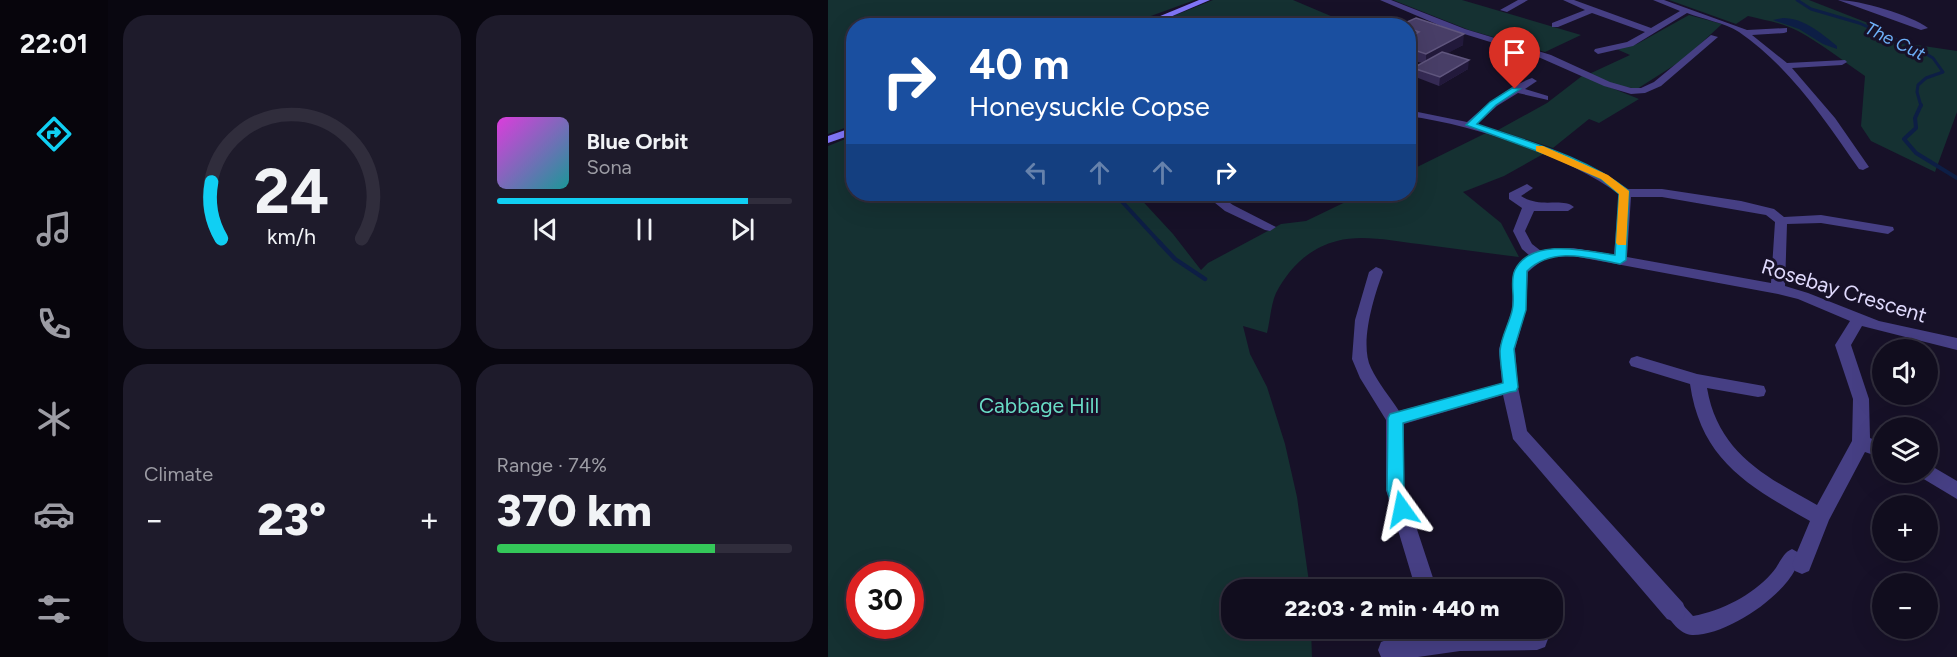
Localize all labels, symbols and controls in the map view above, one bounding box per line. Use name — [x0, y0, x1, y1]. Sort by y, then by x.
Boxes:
water label: The Cut — [1861, 17, 1929, 65]
text: 22:01 — [20, 27, 88, 60]
pin — [1489, 27, 1540, 89]
icon: arrive — [1498, 36, 1531, 69]
text: 40 m — [969, 39, 1069, 90]
icon: right — [870, 42, 948, 120]
text: Honeysuckle Copse — [969, 90, 1210, 123]
icon: directions — [33, 113, 75, 155]
text: Blue Orbit — [587, 128, 689, 155]
text: 24 — [254, 154, 330, 229]
text: Sona — [587, 155, 632, 179]
icon: left — [1020, 156, 1053, 189]
icon: ahead — [1083, 156, 1116, 189]
icon: ahead — [1146, 156, 1179, 189]
icon: right — [1209, 156, 1242, 189]
icon: music — [33, 208, 75, 250]
icon: previous — [529, 213, 562, 246]
icon: pause — [628, 213, 661, 246]
icon: next — [726, 213, 759, 246]
text: km/h — [267, 224, 316, 249]
street label: Rosebay Crescent — [1758, 253, 1930, 328]
icon: phone — [33, 303, 75, 345]
map controls — [1872, 339, 1938, 639]
button: sound — [1872, 339, 1938, 405]
park label: Cabbage Hill — [979, 393, 1099, 418]
icon: climate — [33, 398, 75, 440]
button: layers — [1872, 417, 1938, 483]
text: Range · 74% — [497, 453, 607, 477]
text: Climate — [144, 462, 213, 486]
position arrow — [1370, 477, 1434, 541]
text: 370 km — [497, 483, 652, 537]
text: 23° — [257, 492, 326, 546]
icon: car — [33, 493, 75, 535]
button: + — [1872, 495, 1938, 561]
text: − — [144, 500, 165, 539]
text: + — [419, 500, 439, 539]
speed limit sign: 30 — [846, 561, 924, 639]
button: − — [1872, 573, 1938, 639]
icon: filters — [33, 588, 75, 630]
text: 22:03 · 2 min · 440 m — [1285, 595, 1500, 622]

